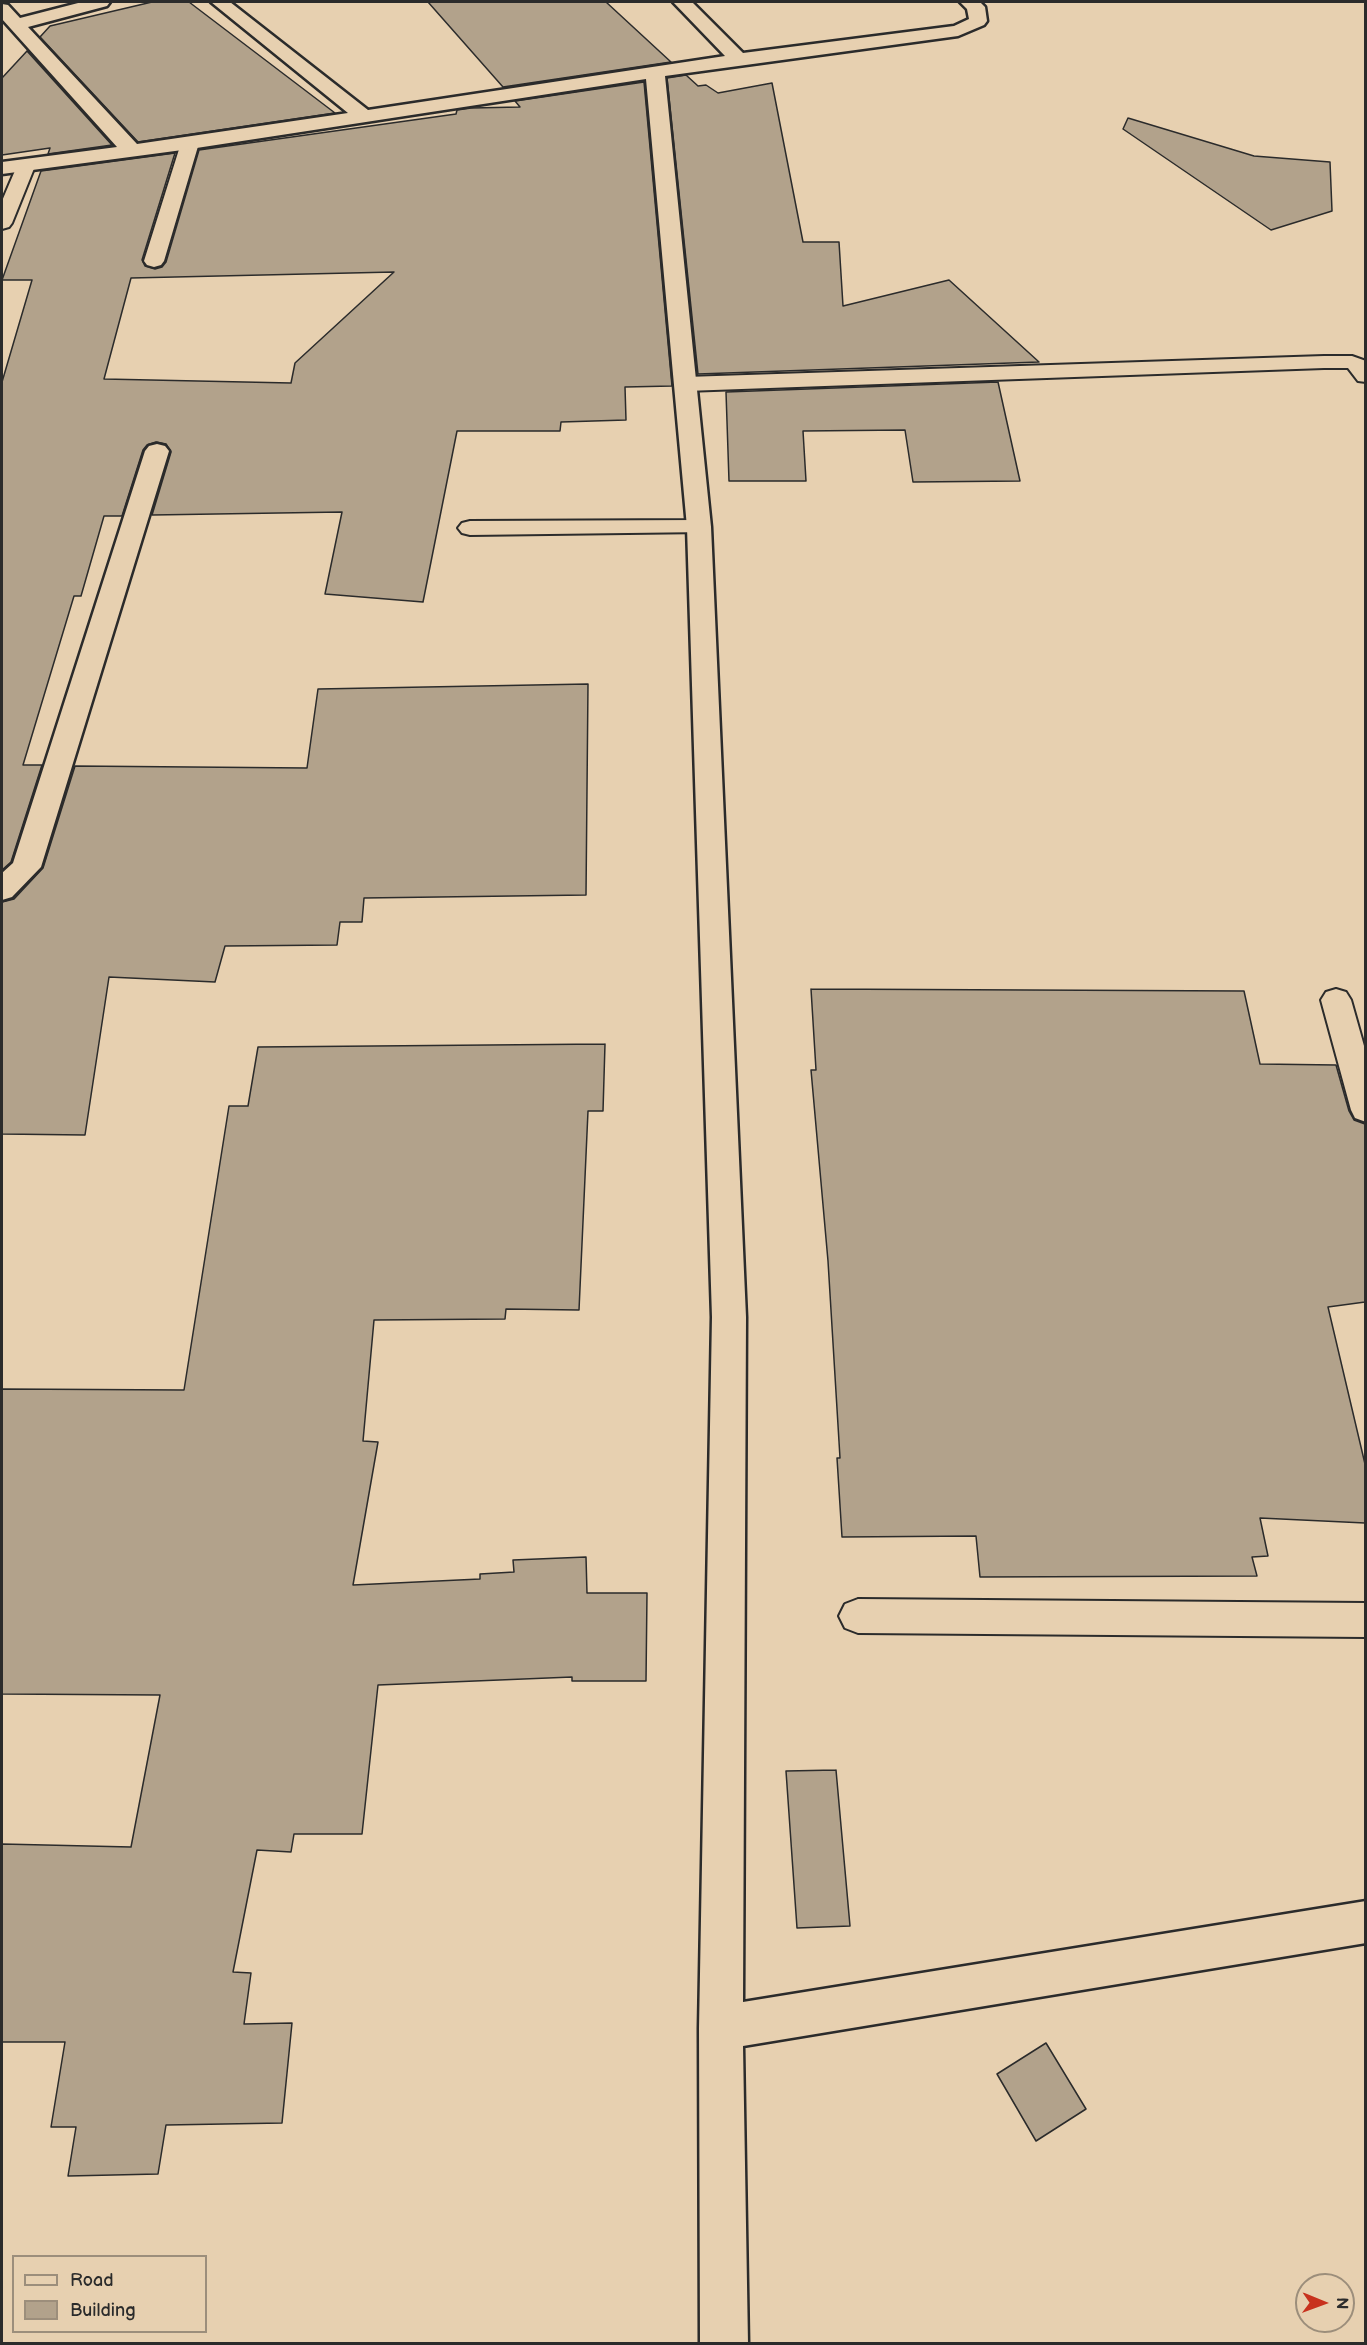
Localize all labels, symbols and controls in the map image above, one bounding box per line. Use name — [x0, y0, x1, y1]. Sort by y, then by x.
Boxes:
legend — [12, 2255, 207, 2333]
text: Road — [70, 2270, 114, 2291]
north arrow — [1295, 2273, 1355, 2333]
text: N — [1332, 2297, 1351, 2309]
text: Building — [70, 2300, 136, 2321]

